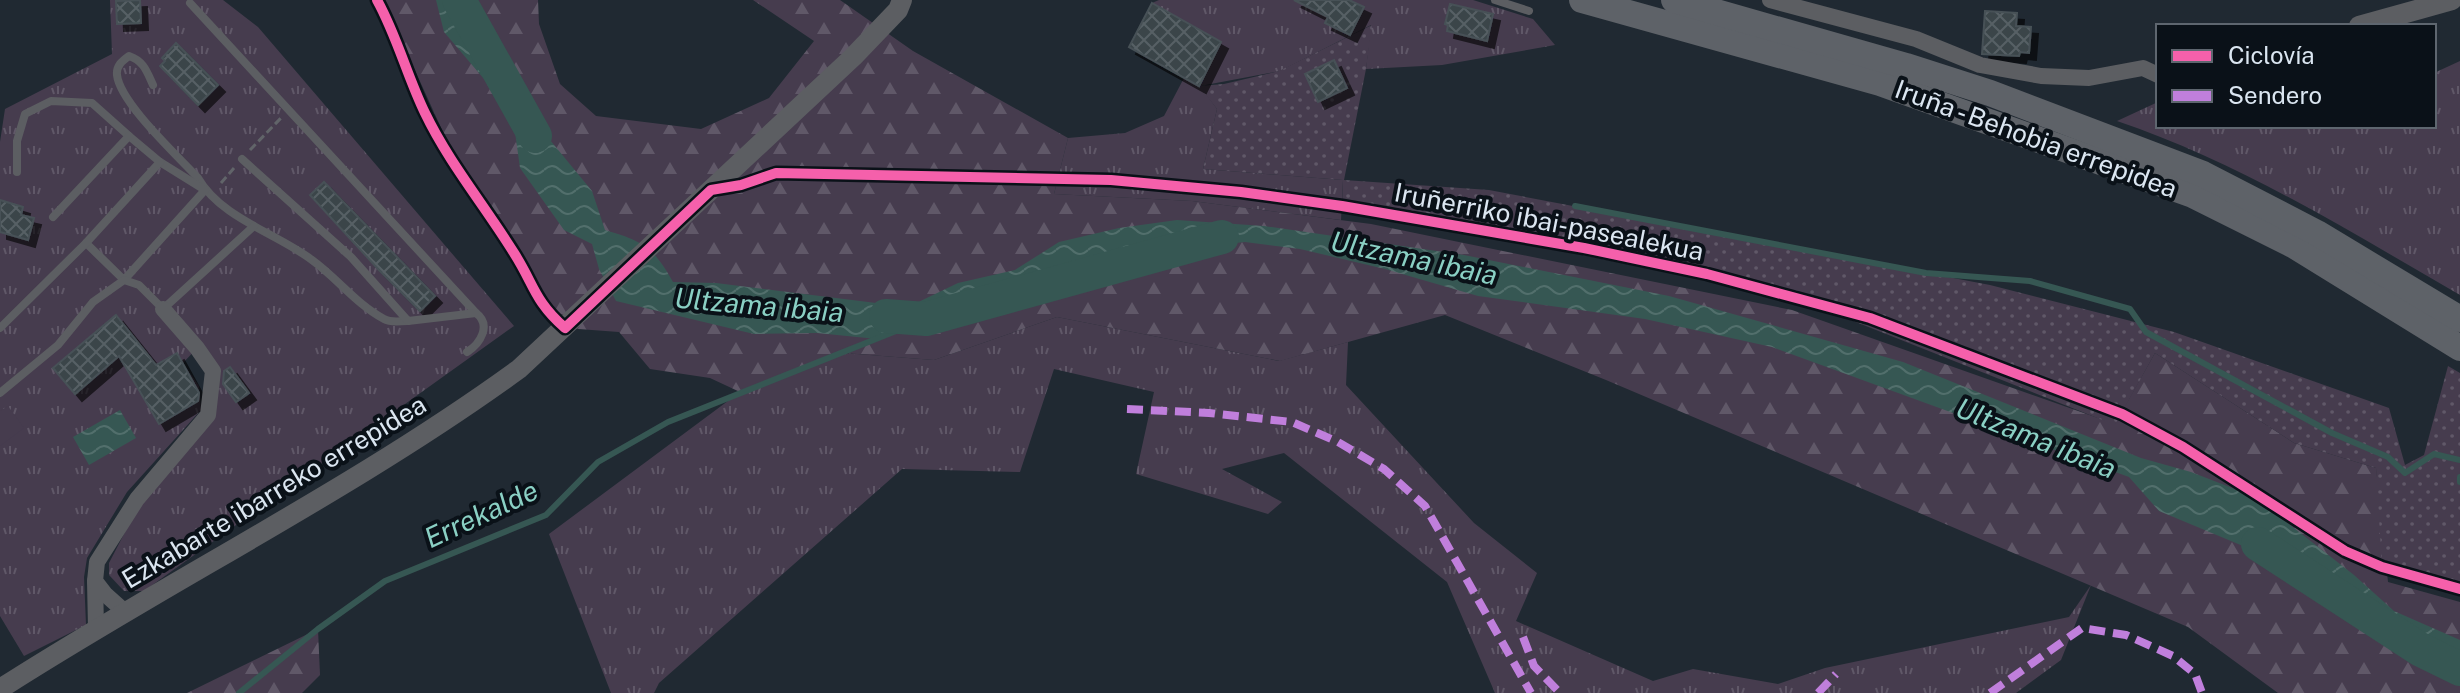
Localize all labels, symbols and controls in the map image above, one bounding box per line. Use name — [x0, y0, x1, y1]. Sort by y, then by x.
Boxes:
legend — [2156, 24, 2436, 128]
text: Ciclovía — [2228, 41, 2315, 69]
street label: Iruña - Behobia errepidea — [1891, 73, 2181, 204]
text: Sendero — [2228, 81, 2322, 109]
street label: Iruñerriko ibai-pasealekua — [1392, 176, 1706, 267]
water label: Ultzama ibaia — [1328, 224, 1500, 291]
water label: Ultzama ibaia — [673, 281, 845, 328]
street label: Ezkabarte ibarreko errepidea — [116, 388, 431, 595]
water label: Ultzama ibaia — [1951, 391, 2121, 485]
water label: Errekalde — [419, 473, 543, 554]

